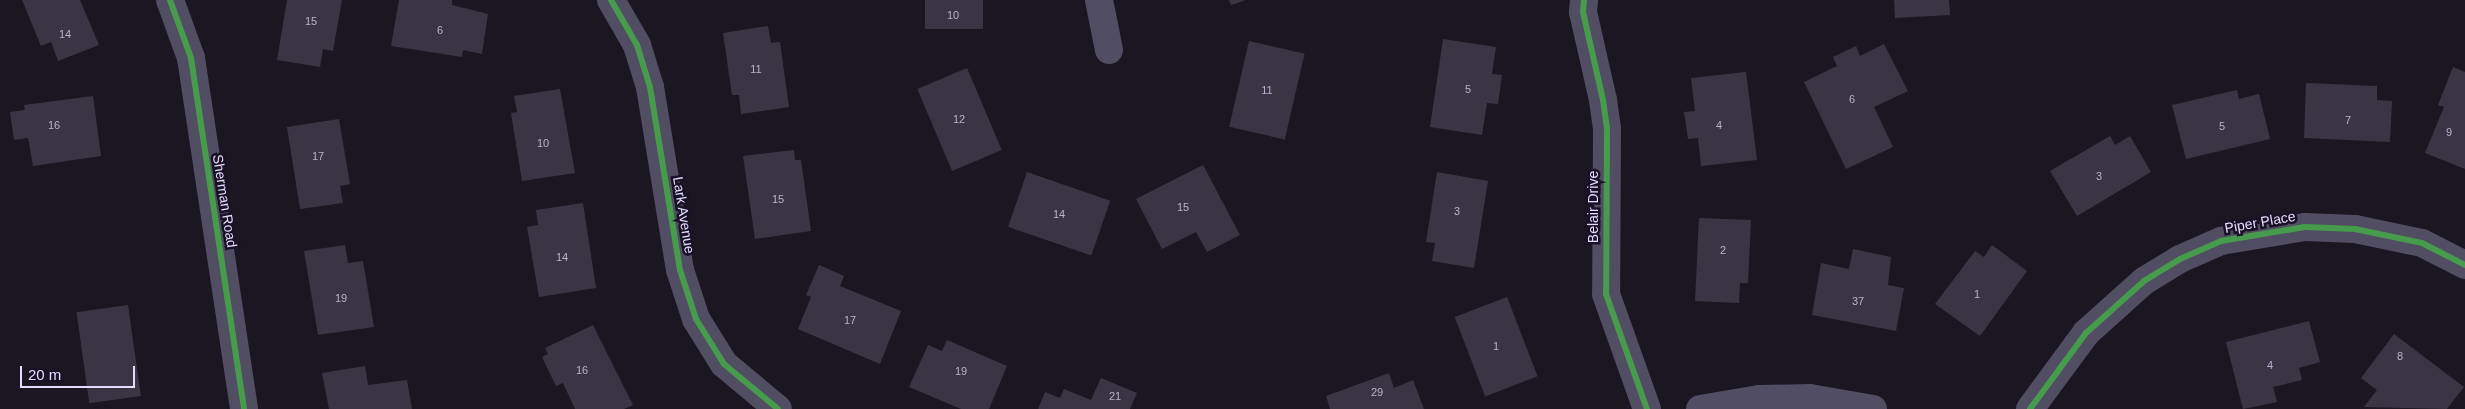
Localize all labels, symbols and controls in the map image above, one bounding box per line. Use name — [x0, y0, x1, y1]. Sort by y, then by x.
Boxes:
house number: 10 — [947, 8, 959, 22]
house number: 15 — [305, 14, 317, 28]
house number: 6 — [437, 23, 443, 37]
house number: 14 — [59, 27, 71, 41]
house number: 11 — [750, 62, 762, 76]
house number: 5 — [1465, 82, 1471, 96]
house number: 11 — [1261, 83, 1273, 97]
house number: 6 — [1849, 92, 1855, 106]
house number: 12 — [953, 112, 965, 126]
house number: 7 — [2345, 113, 2351, 127]
house number: 16 — [48, 118, 60, 132]
house number: 4 — [1716, 118, 1722, 132]
house number: 5 — [2219, 119, 2225, 133]
house number: 9 — [2446, 125, 2452, 139]
house number: 10 — [537, 136, 549, 150]
house number: 17 — [312, 149, 324, 163]
street label: Sherman Road — [209, 153, 241, 249]
house number: 3 — [2096, 169, 2102, 183]
street label: Belair Drive — [1585, 171, 1601, 243]
street label: Lark Avenue — [670, 175, 698, 255]
house number: 15 — [772, 192, 784, 206]
house number: 15 — [1177, 200, 1189, 214]
house number: 3 — [1454, 204, 1460, 218]
house number: 14 — [1053, 207, 1065, 221]
street label: Piper Place — [2223, 208, 2297, 236]
house number: 2 — [1720, 243, 1726, 257]
house number: 14 — [556, 250, 568, 264]
house number: 1 — [1974, 287, 1980, 301]
house number: 19 — [335, 291, 347, 305]
house number: 37 — [1852, 294, 1864, 308]
house number: 17 — [844, 313, 856, 327]
house number: 1 — [1493, 339, 1499, 353]
house number: 8 — [2397, 349, 2403, 363]
scale bar — [22, 356, 138, 388]
house number: 4 — [2267, 358, 2273, 372]
house number: 16 — [576, 363, 588, 377]
house number: 19 — [955, 364, 967, 378]
text: 20 m — [28, 366, 61, 383]
house number: 29 — [1371, 385, 1383, 399]
house number: 21 — [1109, 389, 1121, 403]

